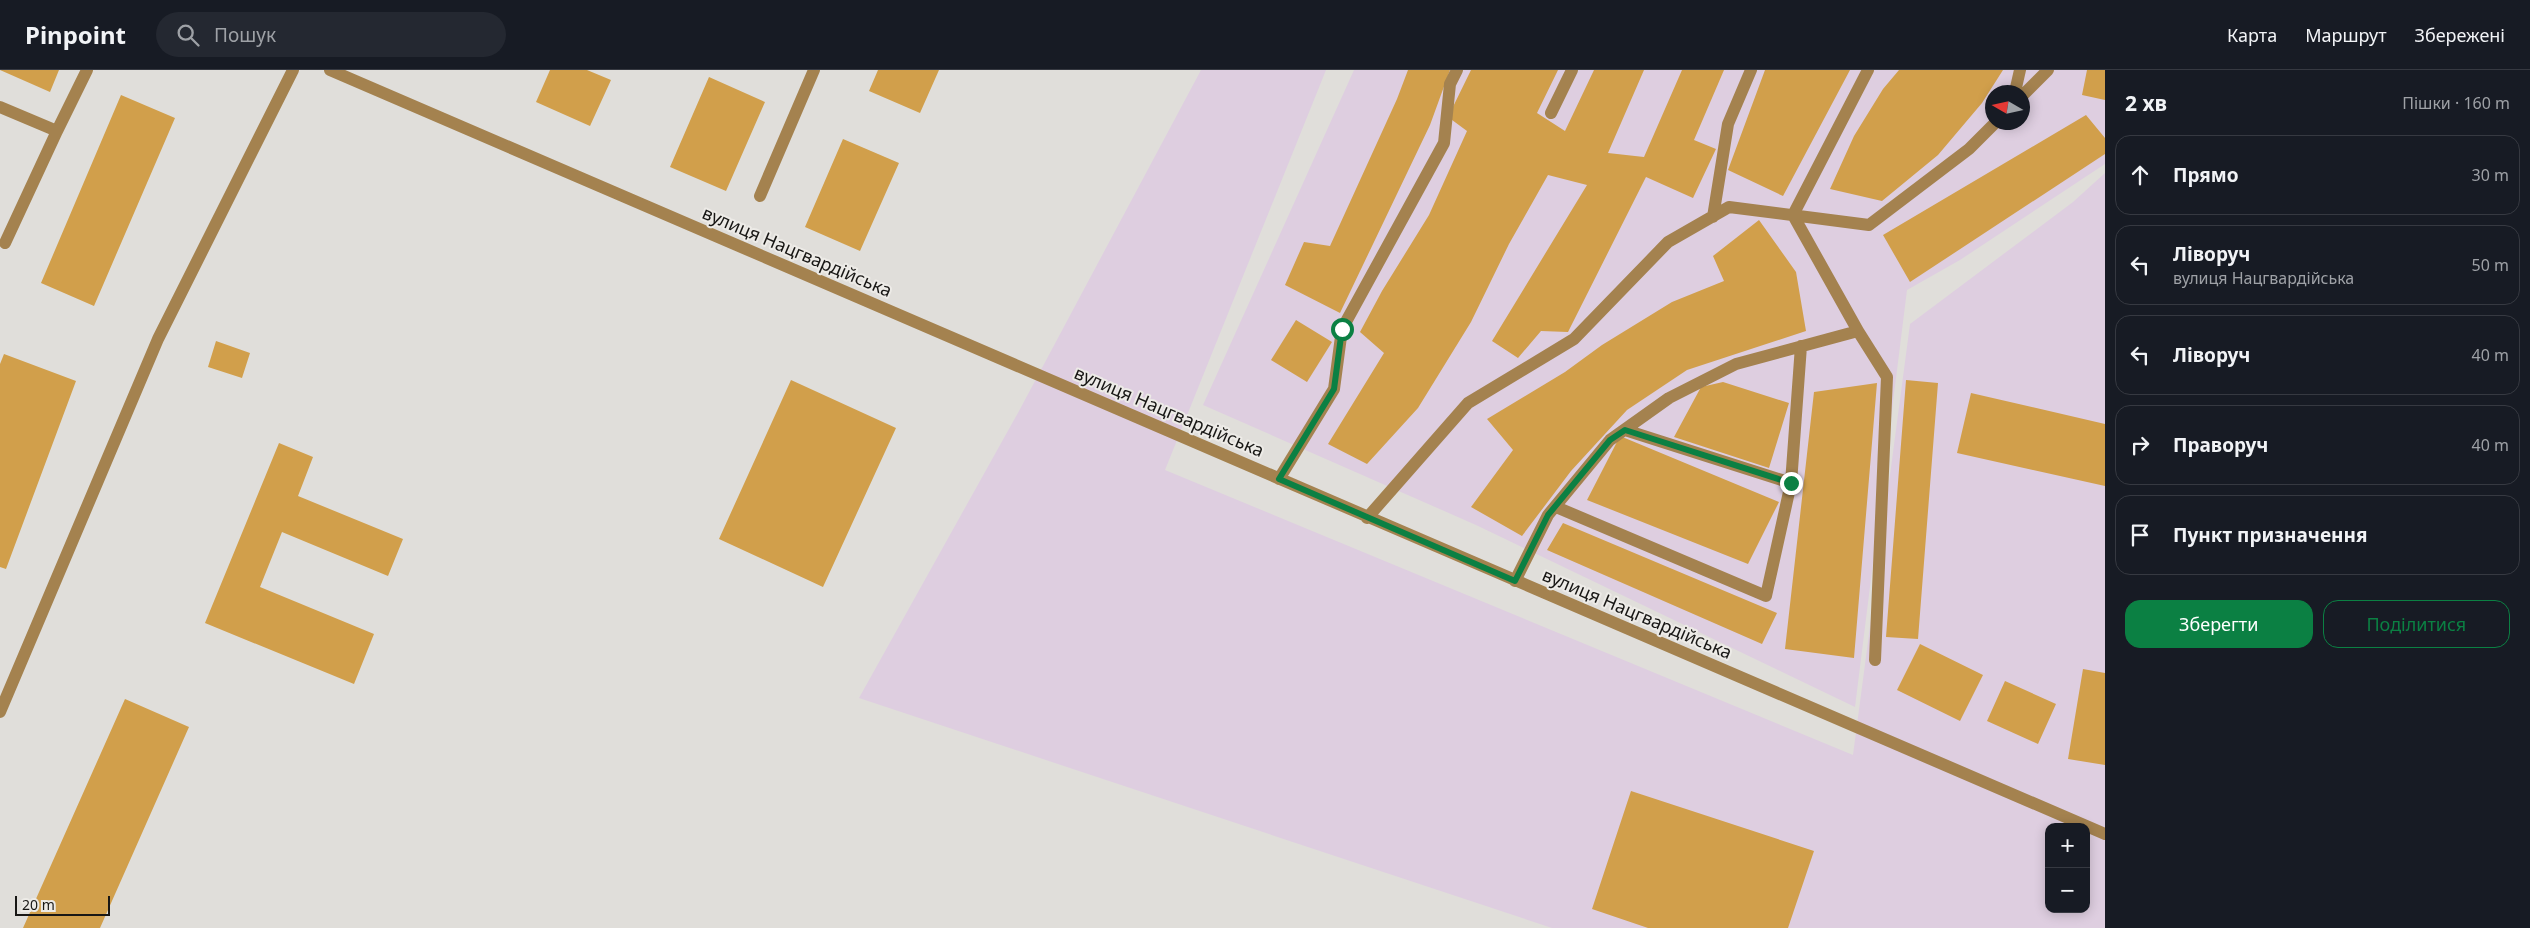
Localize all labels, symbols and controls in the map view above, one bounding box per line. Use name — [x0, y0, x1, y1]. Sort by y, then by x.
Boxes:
search box — [156, 12, 506, 57]
text: Pinpoint — [25, 18, 126, 51]
icon: search — [174, 21, 202, 49]
text: Пошук — [214, 22, 276, 48]
text: Карта — [2227, 23, 2277, 47]
text: Маршрут — [2305, 23, 2387, 47]
text: Збережені — [2415, 23, 2505, 47]
north arrow — [1985, 85, 2030, 130]
text: 2 хв — [2125, 89, 2167, 117]
text: Пішки · 160 m — [2402, 92, 2510, 114]
icon: ahead — [2126, 161, 2154, 189]
text: Прямо — [2173, 162, 2239, 188]
text: 30 m — [2472, 164, 2509, 186]
street label: вулиця Нацгвардійська — [699, 200, 896, 302]
text: Ліворуч — [2173, 241, 2250, 267]
icon: left — [2126, 251, 2154, 279]
text: 50 m — [2472, 254, 2509, 276]
text: вулиця Нацгвардійська — [2173, 267, 2354, 289]
route start — [1331, 318, 1354, 341]
icon: left — [2126, 341, 2154, 369]
text: Ліворуч — [2173, 342, 2250, 368]
text: 40 m — [2472, 344, 2509, 366]
street label: вулиця Нацгвардійська — [1071, 360, 1268, 462]
icon: right — [2126, 431, 2154, 459]
text: Праворуч — [2173, 432, 2268, 458]
text: 40 m — [2472, 434, 2509, 456]
route end — [1780, 472, 1803, 495]
icon: arrive — [2126, 521, 2154, 549]
text: Пункт призначення — [2173, 522, 2367, 548]
street label: вулиця Нацгвардійська — [1539, 562, 1736, 664]
button: Зберегти — [2125, 600, 2313, 648]
button: Поділитися — [2323, 600, 2510, 648]
map controls — [2045, 823, 2090, 913]
button: + — [2045, 823, 2090, 868]
button: − — [2045, 868, 2090, 913]
scale bar — [15, 893, 110, 916]
text: 20 m — [22, 895, 55, 914]

